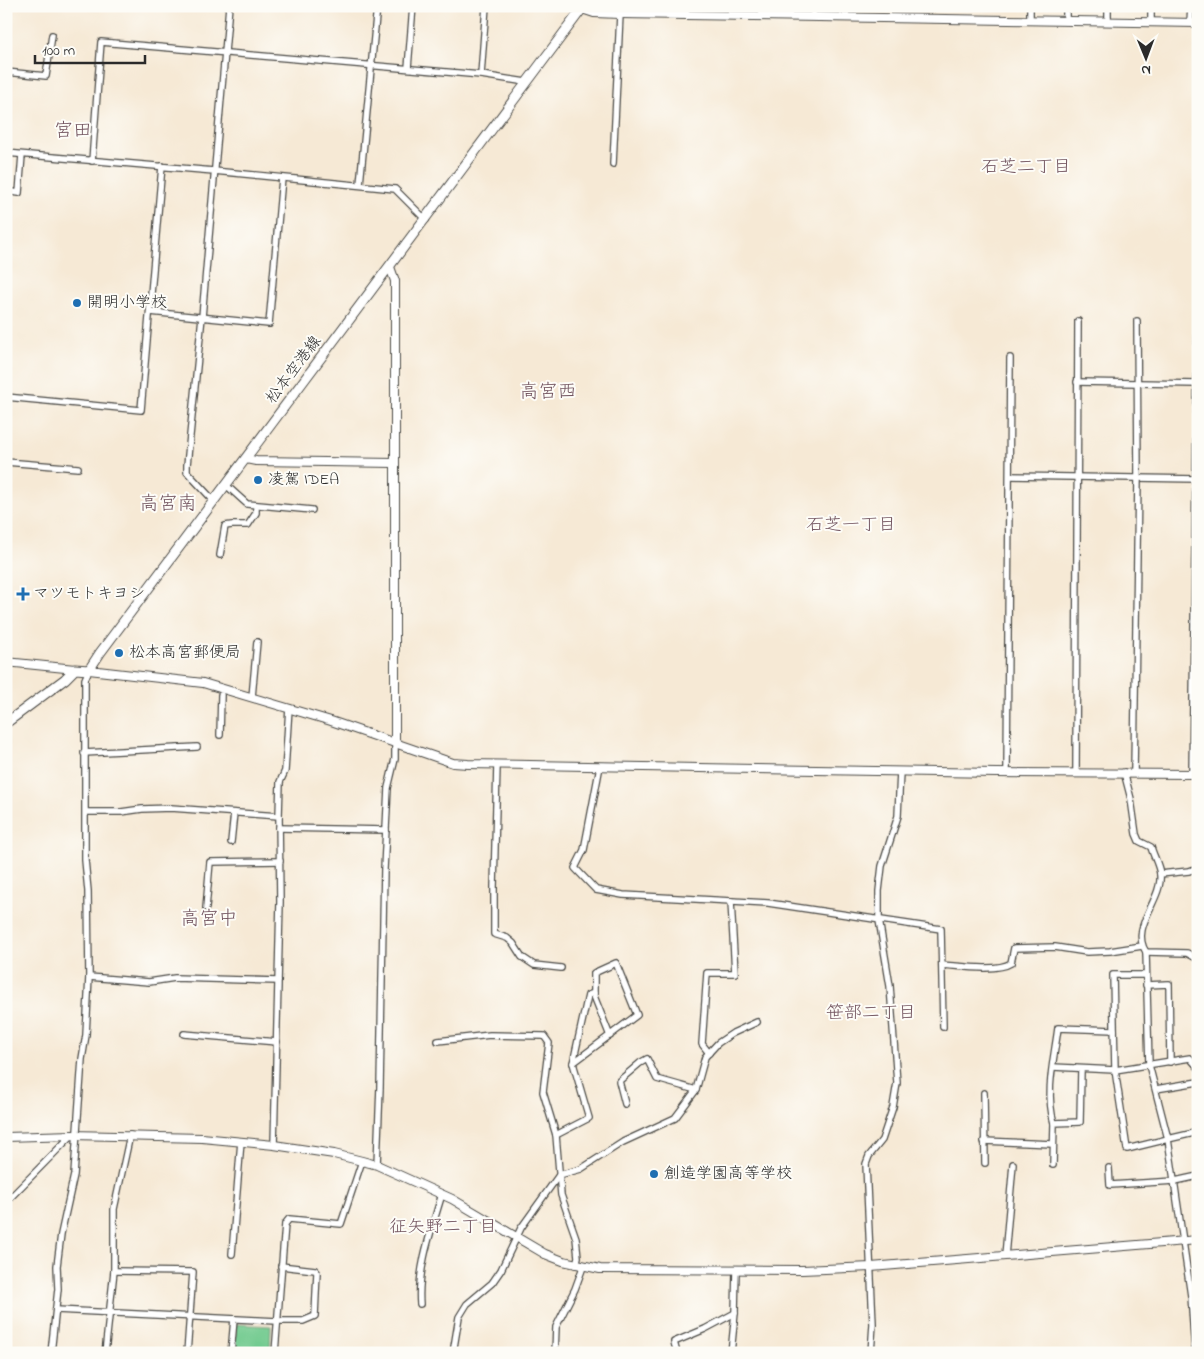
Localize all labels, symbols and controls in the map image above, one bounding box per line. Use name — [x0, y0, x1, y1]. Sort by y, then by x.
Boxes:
scale bar — [35, 32, 145, 64]
north arrow — [1122, 32, 1172, 82]
text: 100 m — [42, 40, 75, 62]
text: N — [1141, 59, 1151, 80]
district label: 宮田 — [54, 118, 92, 145]
district label: 石芝二丁目 — [981, 155, 1071, 181]
place label: 開明小学校 — [87, 291, 167, 315]
marker: 開明小学校 — [71, 297, 83, 309]
street label: 松本空港線 — [260, 331, 328, 409]
district label: 高宮西 — [519, 379, 577, 406]
place label: 凌駕 IDEA — [268, 468, 339, 492]
marker: 凌駕 IDEA — [252, 474, 264, 486]
district label: 高宮南 — [139, 491, 197, 518]
district label: 石芝一丁目 — [806, 513, 896, 539]
place label: マツモトキヨシ — [33, 582, 145, 606]
marker: マツモトキヨシ — [17, 588, 29, 600]
place label: 松本高宮郵便局 — [129, 641, 241, 665]
marker: 松本高宮郵便局 — [113, 647, 125, 659]
district label: 高宮中 — [180, 906, 238, 933]
district label: 笹部二丁目 — [826, 1001, 916, 1027]
place label: 創造学園高等学校 — [664, 1162, 792, 1186]
marker: 創造学園高等学校 — [648, 1168, 660, 1180]
district label: 征矢野二丁目 — [389, 1215, 497, 1241]

